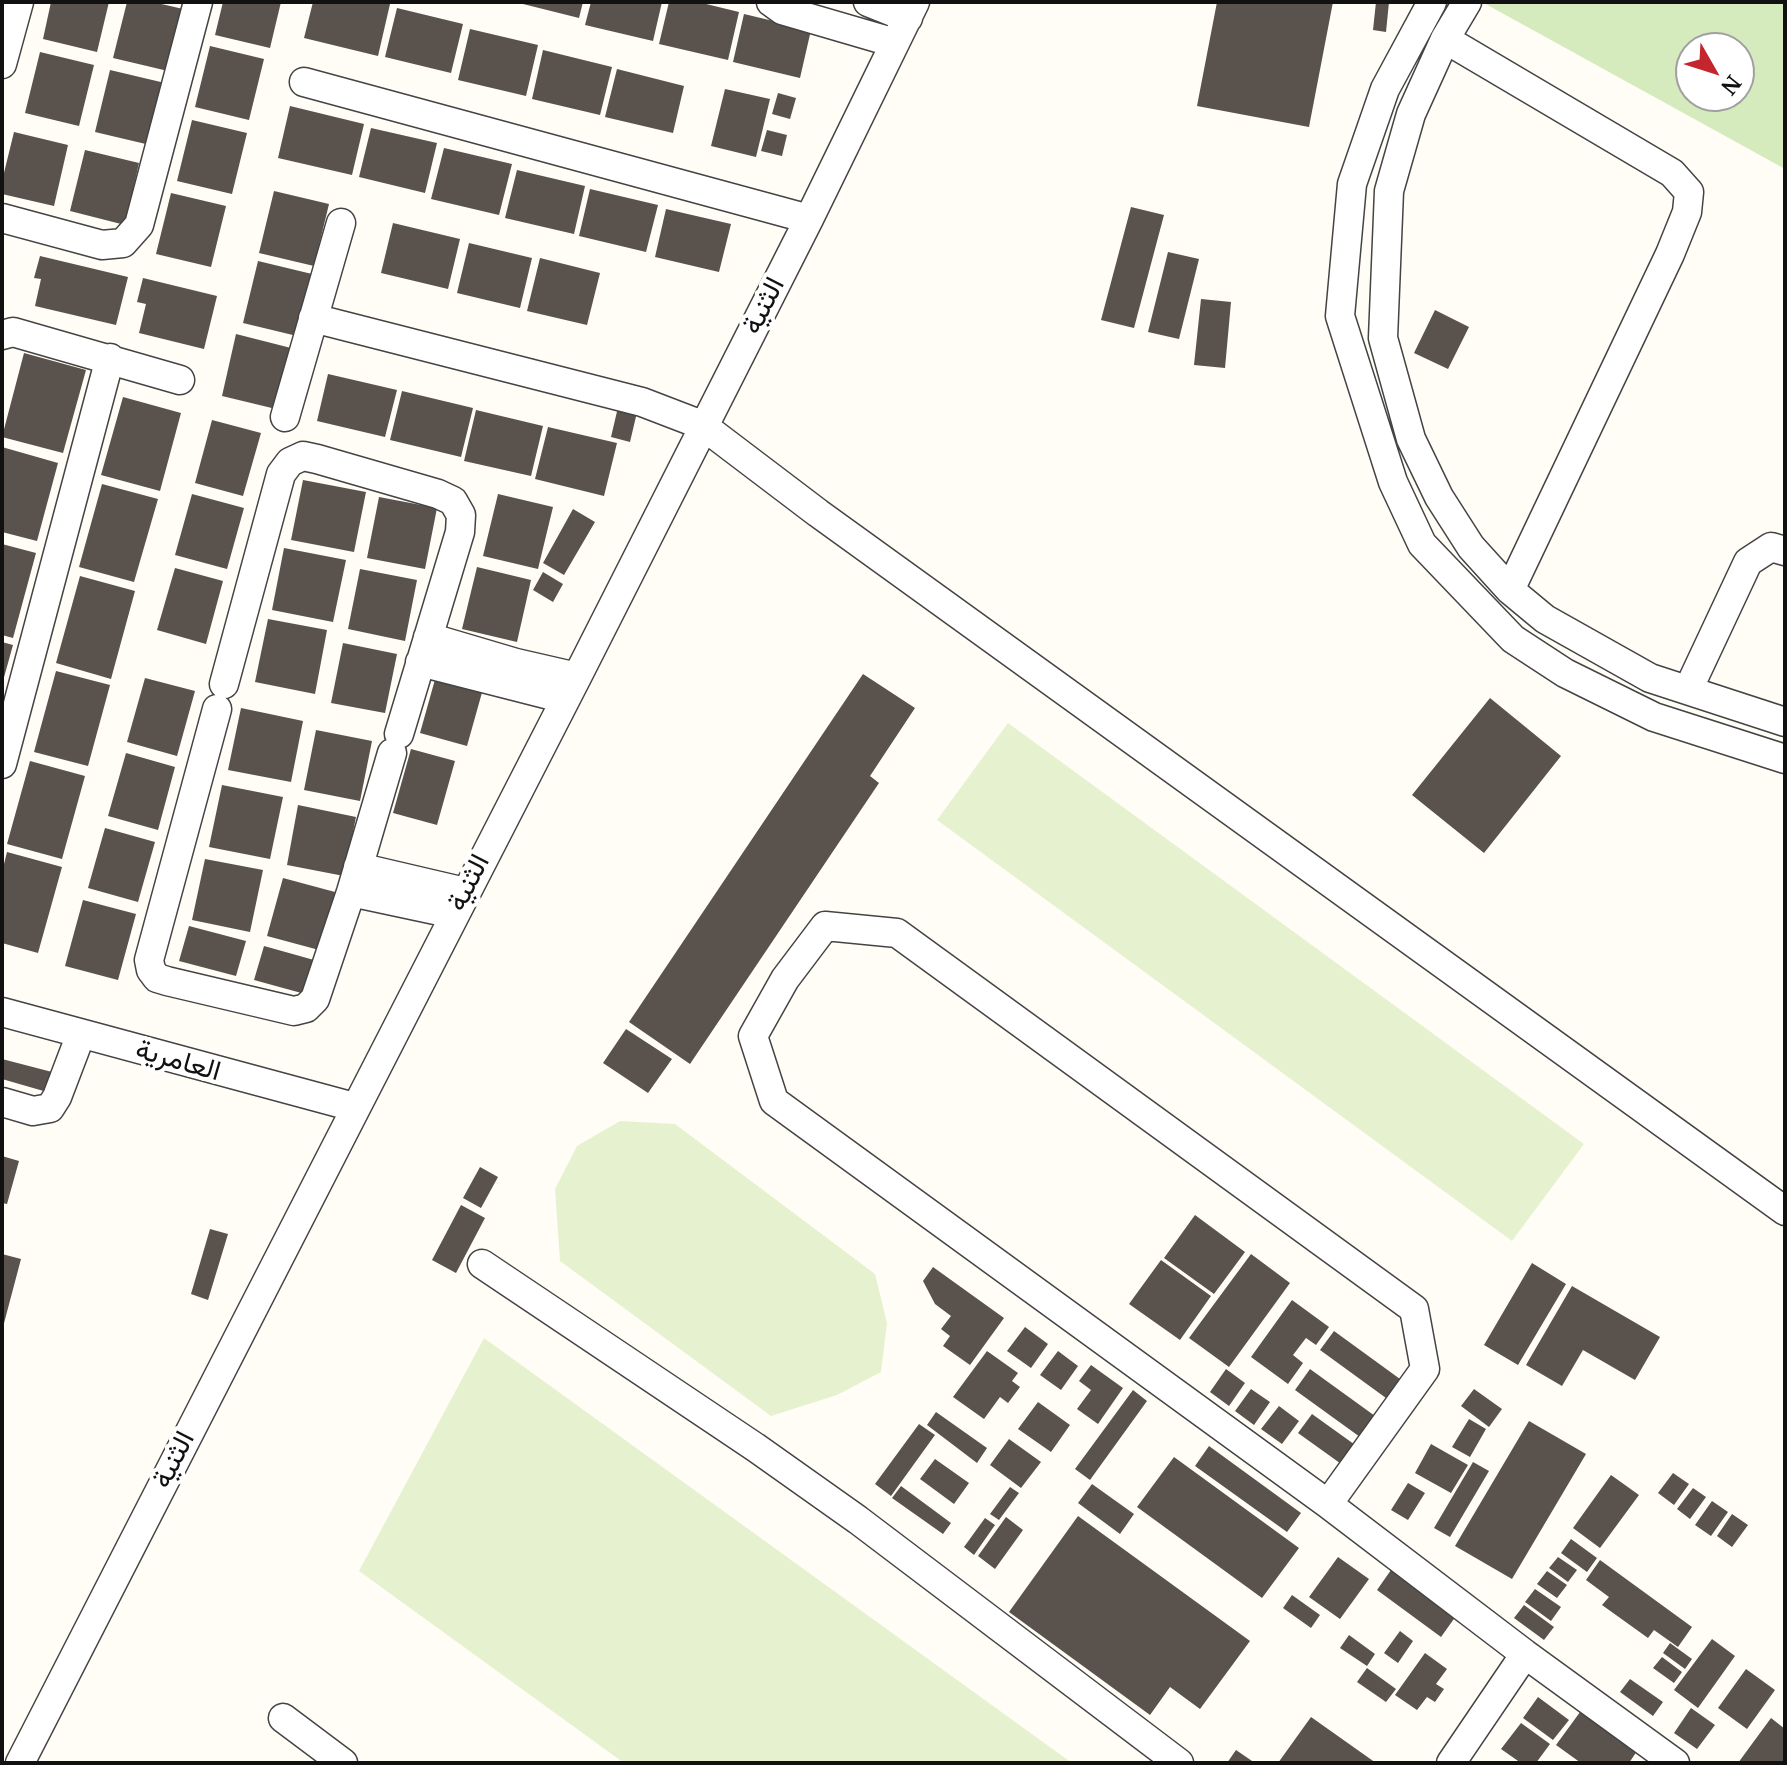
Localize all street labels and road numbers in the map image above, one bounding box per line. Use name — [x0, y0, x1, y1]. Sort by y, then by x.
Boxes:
street label: الثنية — [736, 272, 792, 340]
street label: الثنية — [441, 849, 497, 917]
street label: العامرية — [132, 1033, 224, 1089]
street label: الثنية — [146, 1426, 202, 1494]

